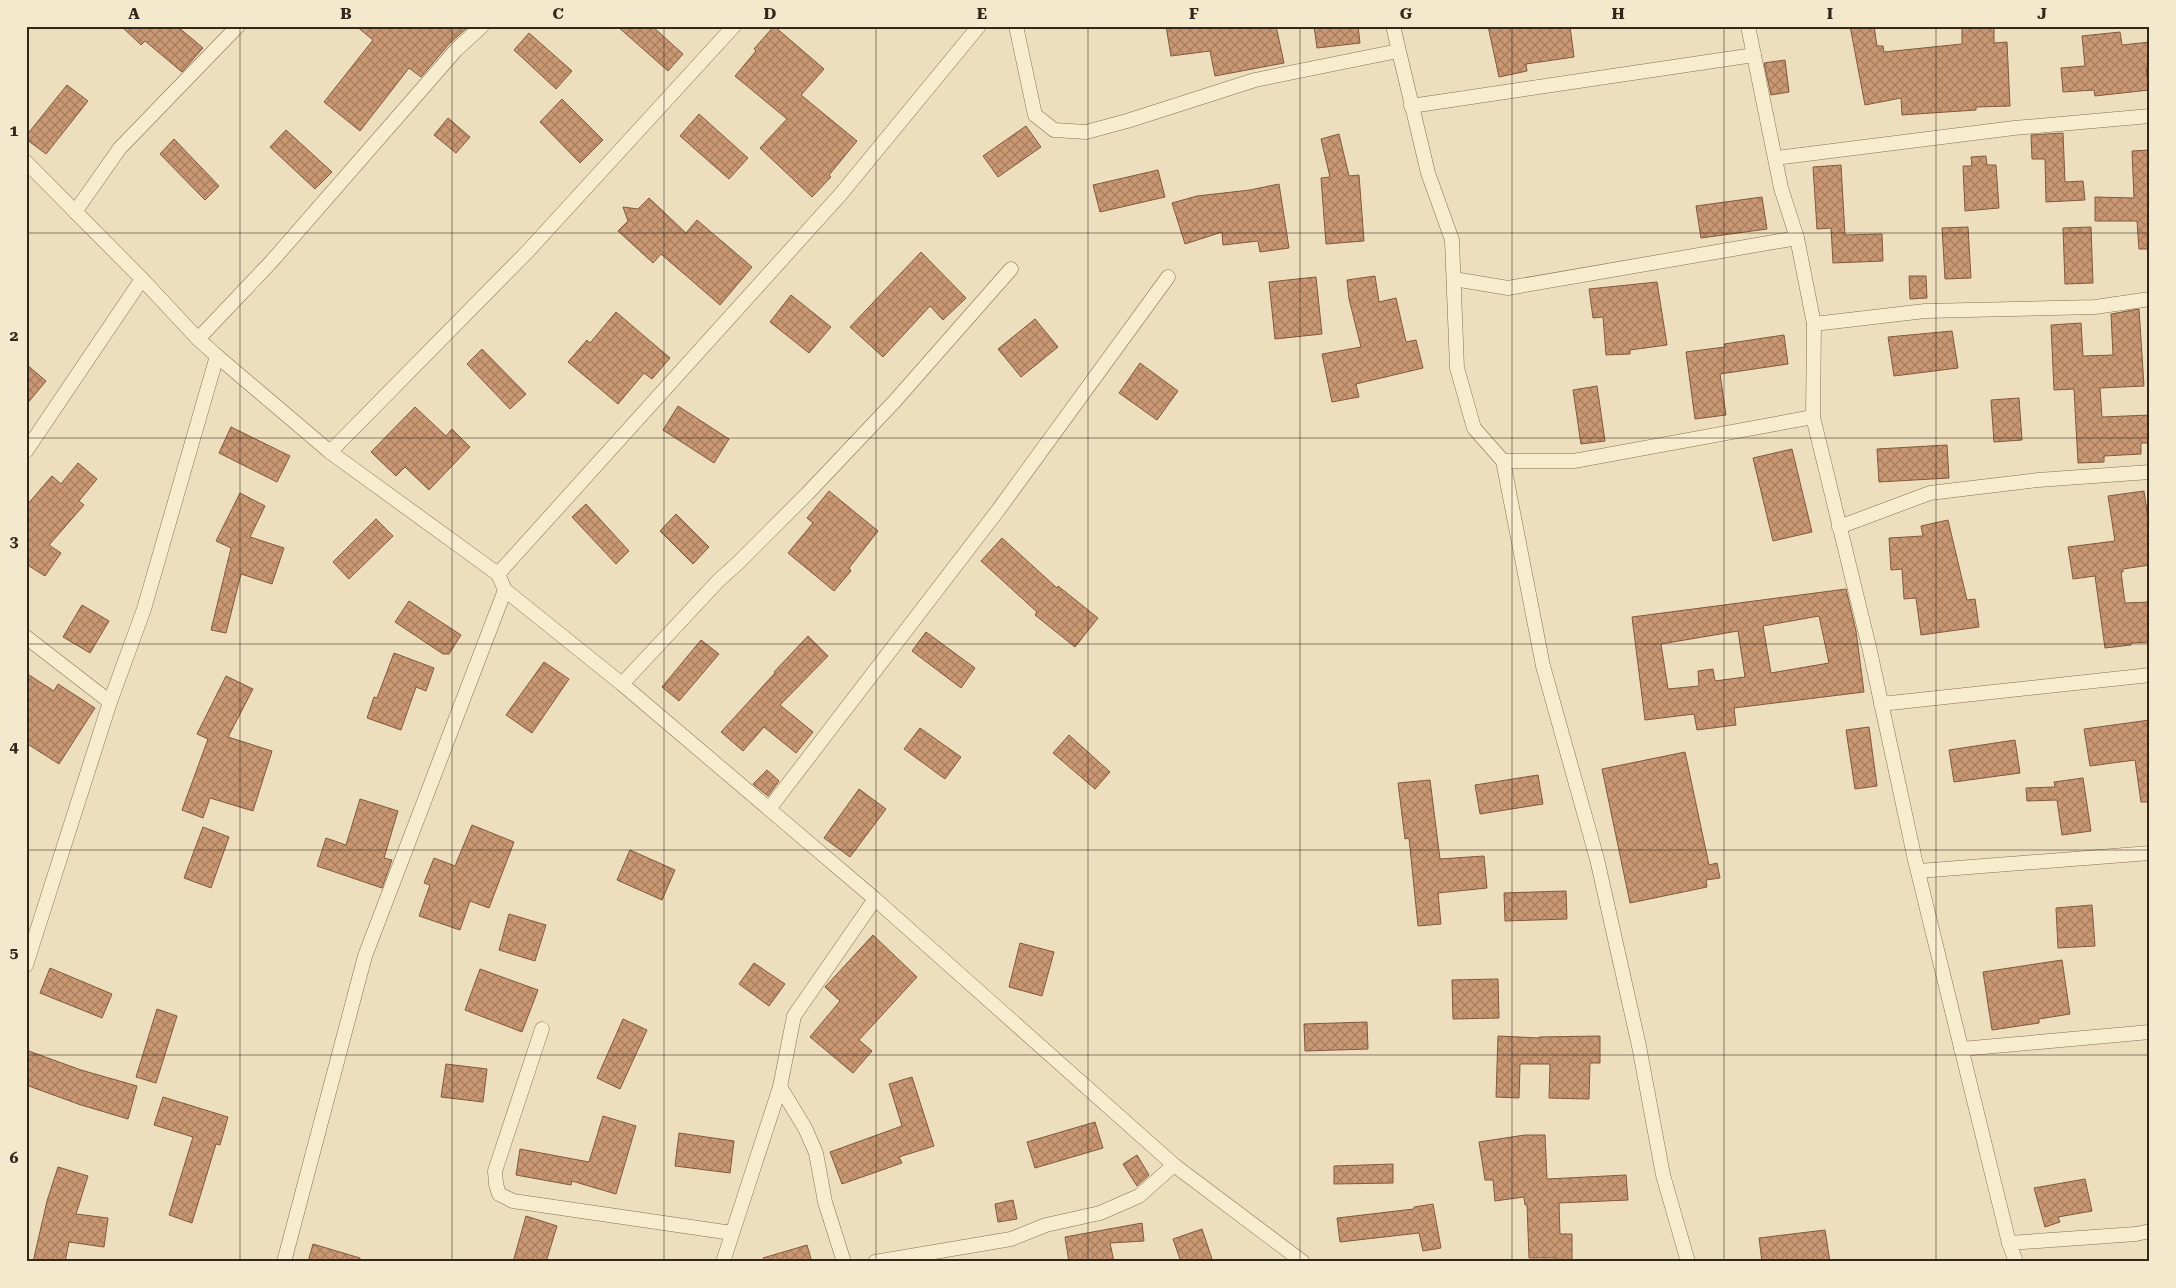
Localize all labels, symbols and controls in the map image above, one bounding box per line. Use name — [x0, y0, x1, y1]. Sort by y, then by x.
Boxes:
text: A — [128, 4, 140, 23]
text: B — [340, 4, 352, 23]
text: C — [552, 4, 564, 23]
text: D — [764, 4, 777, 23]
text: E — [977, 4, 987, 23]
text: F — [1189, 4, 1199, 23]
text: G — [1400, 4, 1413, 23]
text: H — [1611, 4, 1625, 23]
text: I — [1827, 4, 1833, 23]
text: J — [2037, 4, 2047, 23]
text: 1 — [10, 121, 19, 140]
text: 2 — [10, 326, 19, 345]
text: 3 — [10, 532, 19, 551]
text: 4 — [10, 737, 19, 756]
text: 5 — [10, 943, 19, 962]
text: 6 — [10, 1148, 19, 1167]

